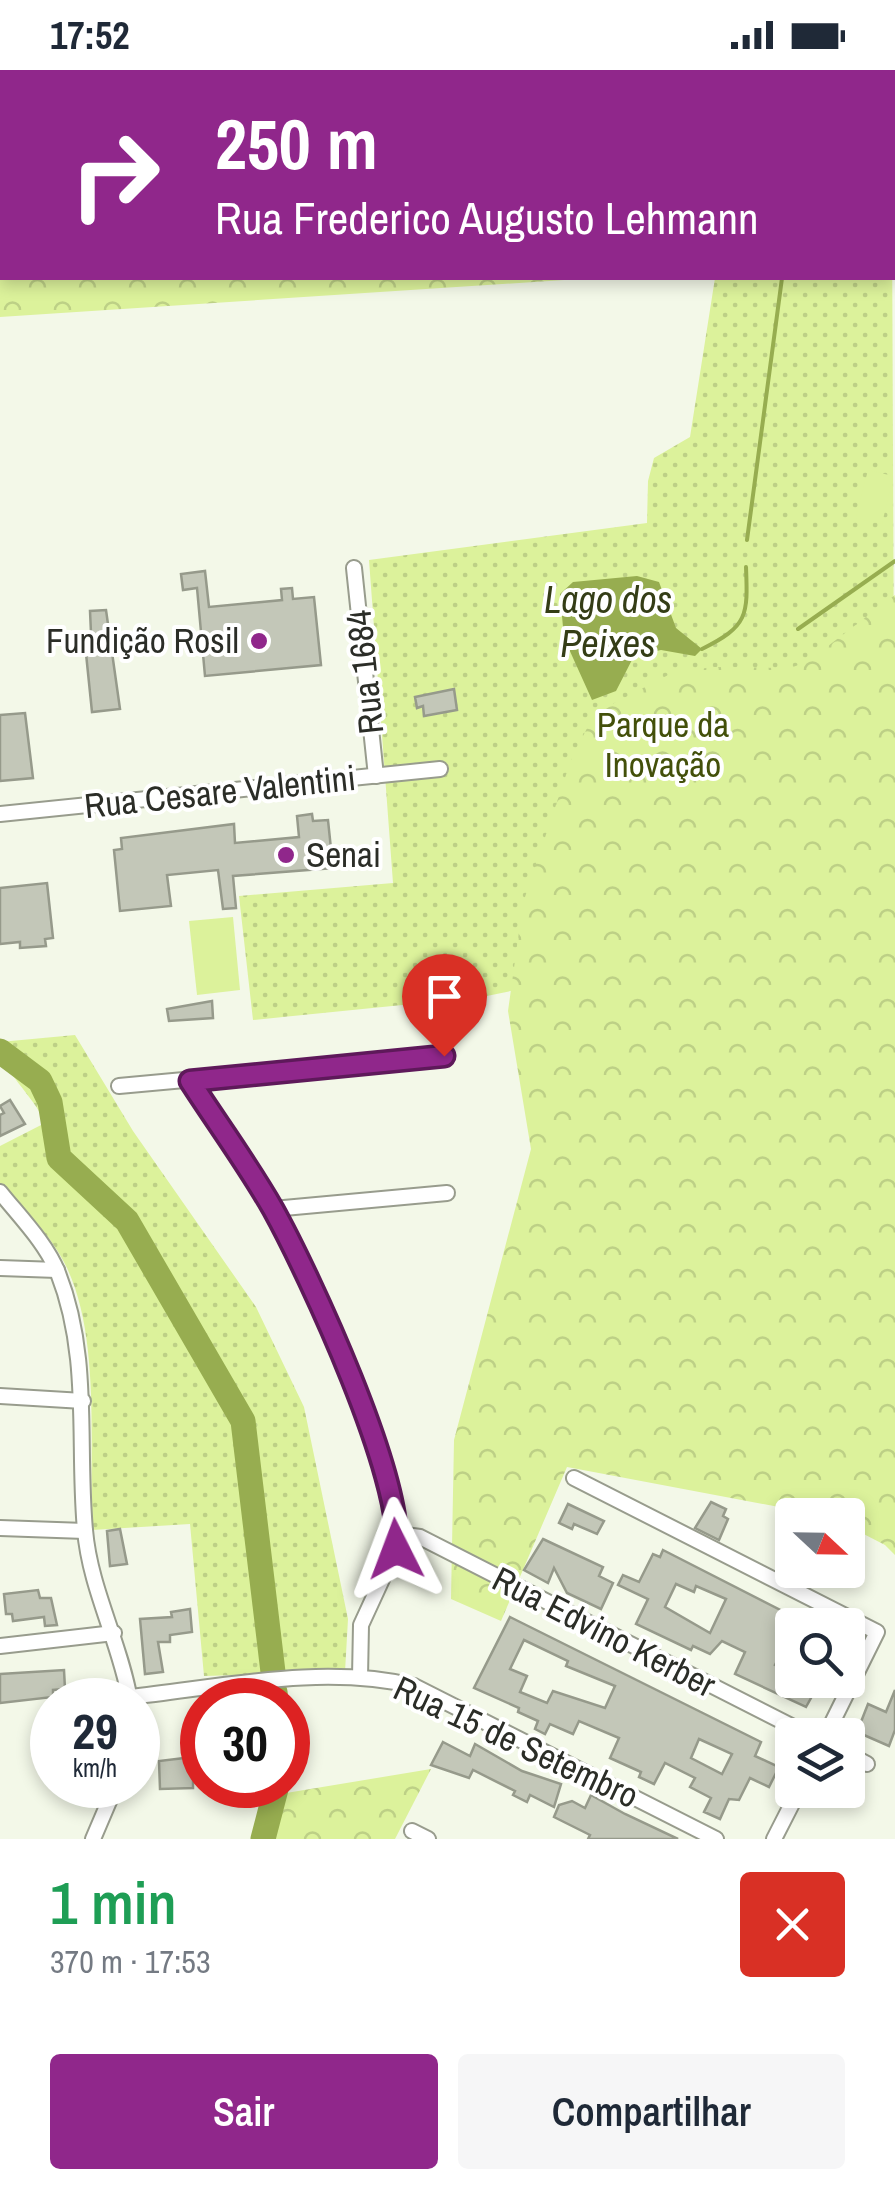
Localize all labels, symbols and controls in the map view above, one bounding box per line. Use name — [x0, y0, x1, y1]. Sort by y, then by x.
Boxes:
text: 17:52 — [50, 10, 130, 61]
text: 250 m — [215, 97, 378, 191]
icon: right — [50, 110, 180, 240]
text: Rua Frederico Augusto Lehmann — [215, 187, 759, 248]
water label: Lago dos Peixes — [544, 574, 672, 669]
street label: Rua 1684 — [335, 608, 394, 736]
place label: Fundição Rosil — [46, 617, 239, 664]
marker: Fundição Rosil — [248, 630, 270, 652]
park label: Parque da Inovação — [597, 701, 729, 788]
street label: Rua Cesare Valentini — [82, 754, 358, 829]
place label: Senai — [306, 831, 381, 878]
marker: Senai — [275, 844, 297, 866]
pin — [402, 954, 487, 1057]
icon: arrive — [417, 969, 472, 1024]
position arrow — [344, 1497, 448, 1601]
north arrow — [775, 1498, 865, 1588]
map controls — [775, 1498, 865, 1808]
street label: Rua Edvino Kerber — [485, 1555, 724, 1708]
button: search — [775, 1608, 865, 1698]
street label: Rua 15 de Setembro — [386, 1664, 646, 1819]
speed limit sign: 30 — [180, 1678, 310, 1808]
text: 29 — [72, 1697, 118, 1765]
button: layers — [775, 1718, 865, 1808]
text: km/h — [73, 1751, 117, 1785]
text: 1 min — [50, 1862, 177, 1943]
button: close — [740, 1872, 845, 1977]
text: 370 m · 17:53 — [50, 1940, 210, 1983]
button: Sair — [50, 2054, 438, 2169]
button: Compartilhar — [458, 2054, 845, 2169]

